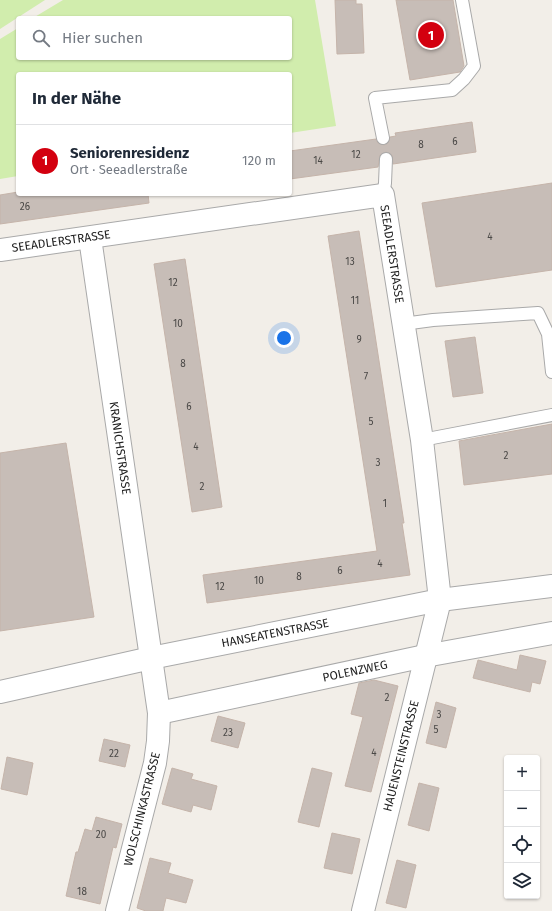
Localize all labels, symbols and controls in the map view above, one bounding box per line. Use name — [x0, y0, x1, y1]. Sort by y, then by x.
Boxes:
search box — [16, 16, 292, 60]
pin: 1 — [418, 20, 444, 50]
icon: search — [30, 27, 52, 49]
text: Hier suchen — [62, 29, 143, 47]
text: In der Nähe — [32, 88, 121, 109]
house number: 6 — [452, 136, 458, 148]
house number: 8 — [418, 139, 424, 151]
text: Seniorenresidenz — [70, 144, 189, 162]
house number: 12 — [351, 149, 361, 161]
text: 1 — [42, 153, 48, 168]
text: 120 m — [242, 153, 276, 168]
house number: 14 — [313, 155, 324, 167]
text: Ort · Seeadlerstraße — [70, 162, 188, 177]
house number: 26 — [20, 201, 30, 213]
street label: SEEADLERSTRASSE — [377, 204, 407, 304]
street label: SEEADLERSTRASSE — [11, 227, 111, 255]
house number: 4 — [487, 231, 493, 243]
house number: 13 — [345, 256, 355, 268]
house number: 12 — [168, 277, 178, 289]
house number: 11 — [351, 295, 359, 307]
house number: 10 — [173, 318, 183, 330]
your location — [274, 328, 294, 348]
house number: 9 — [356, 334, 362, 346]
house number: 8 — [180, 358, 186, 370]
house number: 7 — [364, 371, 369, 383]
street label: KRANICHSTRASSE — [107, 401, 133, 495]
house number: 6 — [186, 401, 192, 413]
house number: 5 — [368, 416, 374, 428]
house number: 4 — [193, 441, 199, 453]
house number: 2 — [504, 450, 509, 462]
house number: 3 — [376, 457, 381, 469]
house number: 2 — [200, 481, 205, 493]
house number: 1 — [383, 498, 387, 510]
house number: 4 — [377, 558, 383, 570]
house number: 6 — [337, 565, 343, 577]
house number: 8 — [296, 571, 302, 583]
house number: 10 — [254, 575, 264, 587]
house number: 12 — [215, 581, 225, 593]
street label: HANSEATENSTRASSE — [220, 616, 330, 650]
street label: POLENZWEG — [321, 657, 389, 685]
house number: 2 — [385, 692, 390, 704]
street label: HAUENSTEINSTRASSE — [380, 699, 422, 813]
house number: 3 — [437, 709, 442, 721]
house number: 5 — [433, 724, 439, 736]
house number: 23 — [223, 727, 233, 739]
house number: 4 — [371, 747, 377, 759]
house number: 22 — [109, 748, 119, 760]
street label: WOLSCHINKASTRASSE — [121, 750, 163, 868]
map controls — [504, 755, 540, 899]
button: + — [504, 755, 540, 791]
button: − — [504, 791, 540, 827]
button: locate — [504, 827, 540, 863]
house number: 20 — [96, 829, 107, 841]
button: layers — [504, 863, 540, 899]
house number: 18 — [77, 886, 87, 898]

